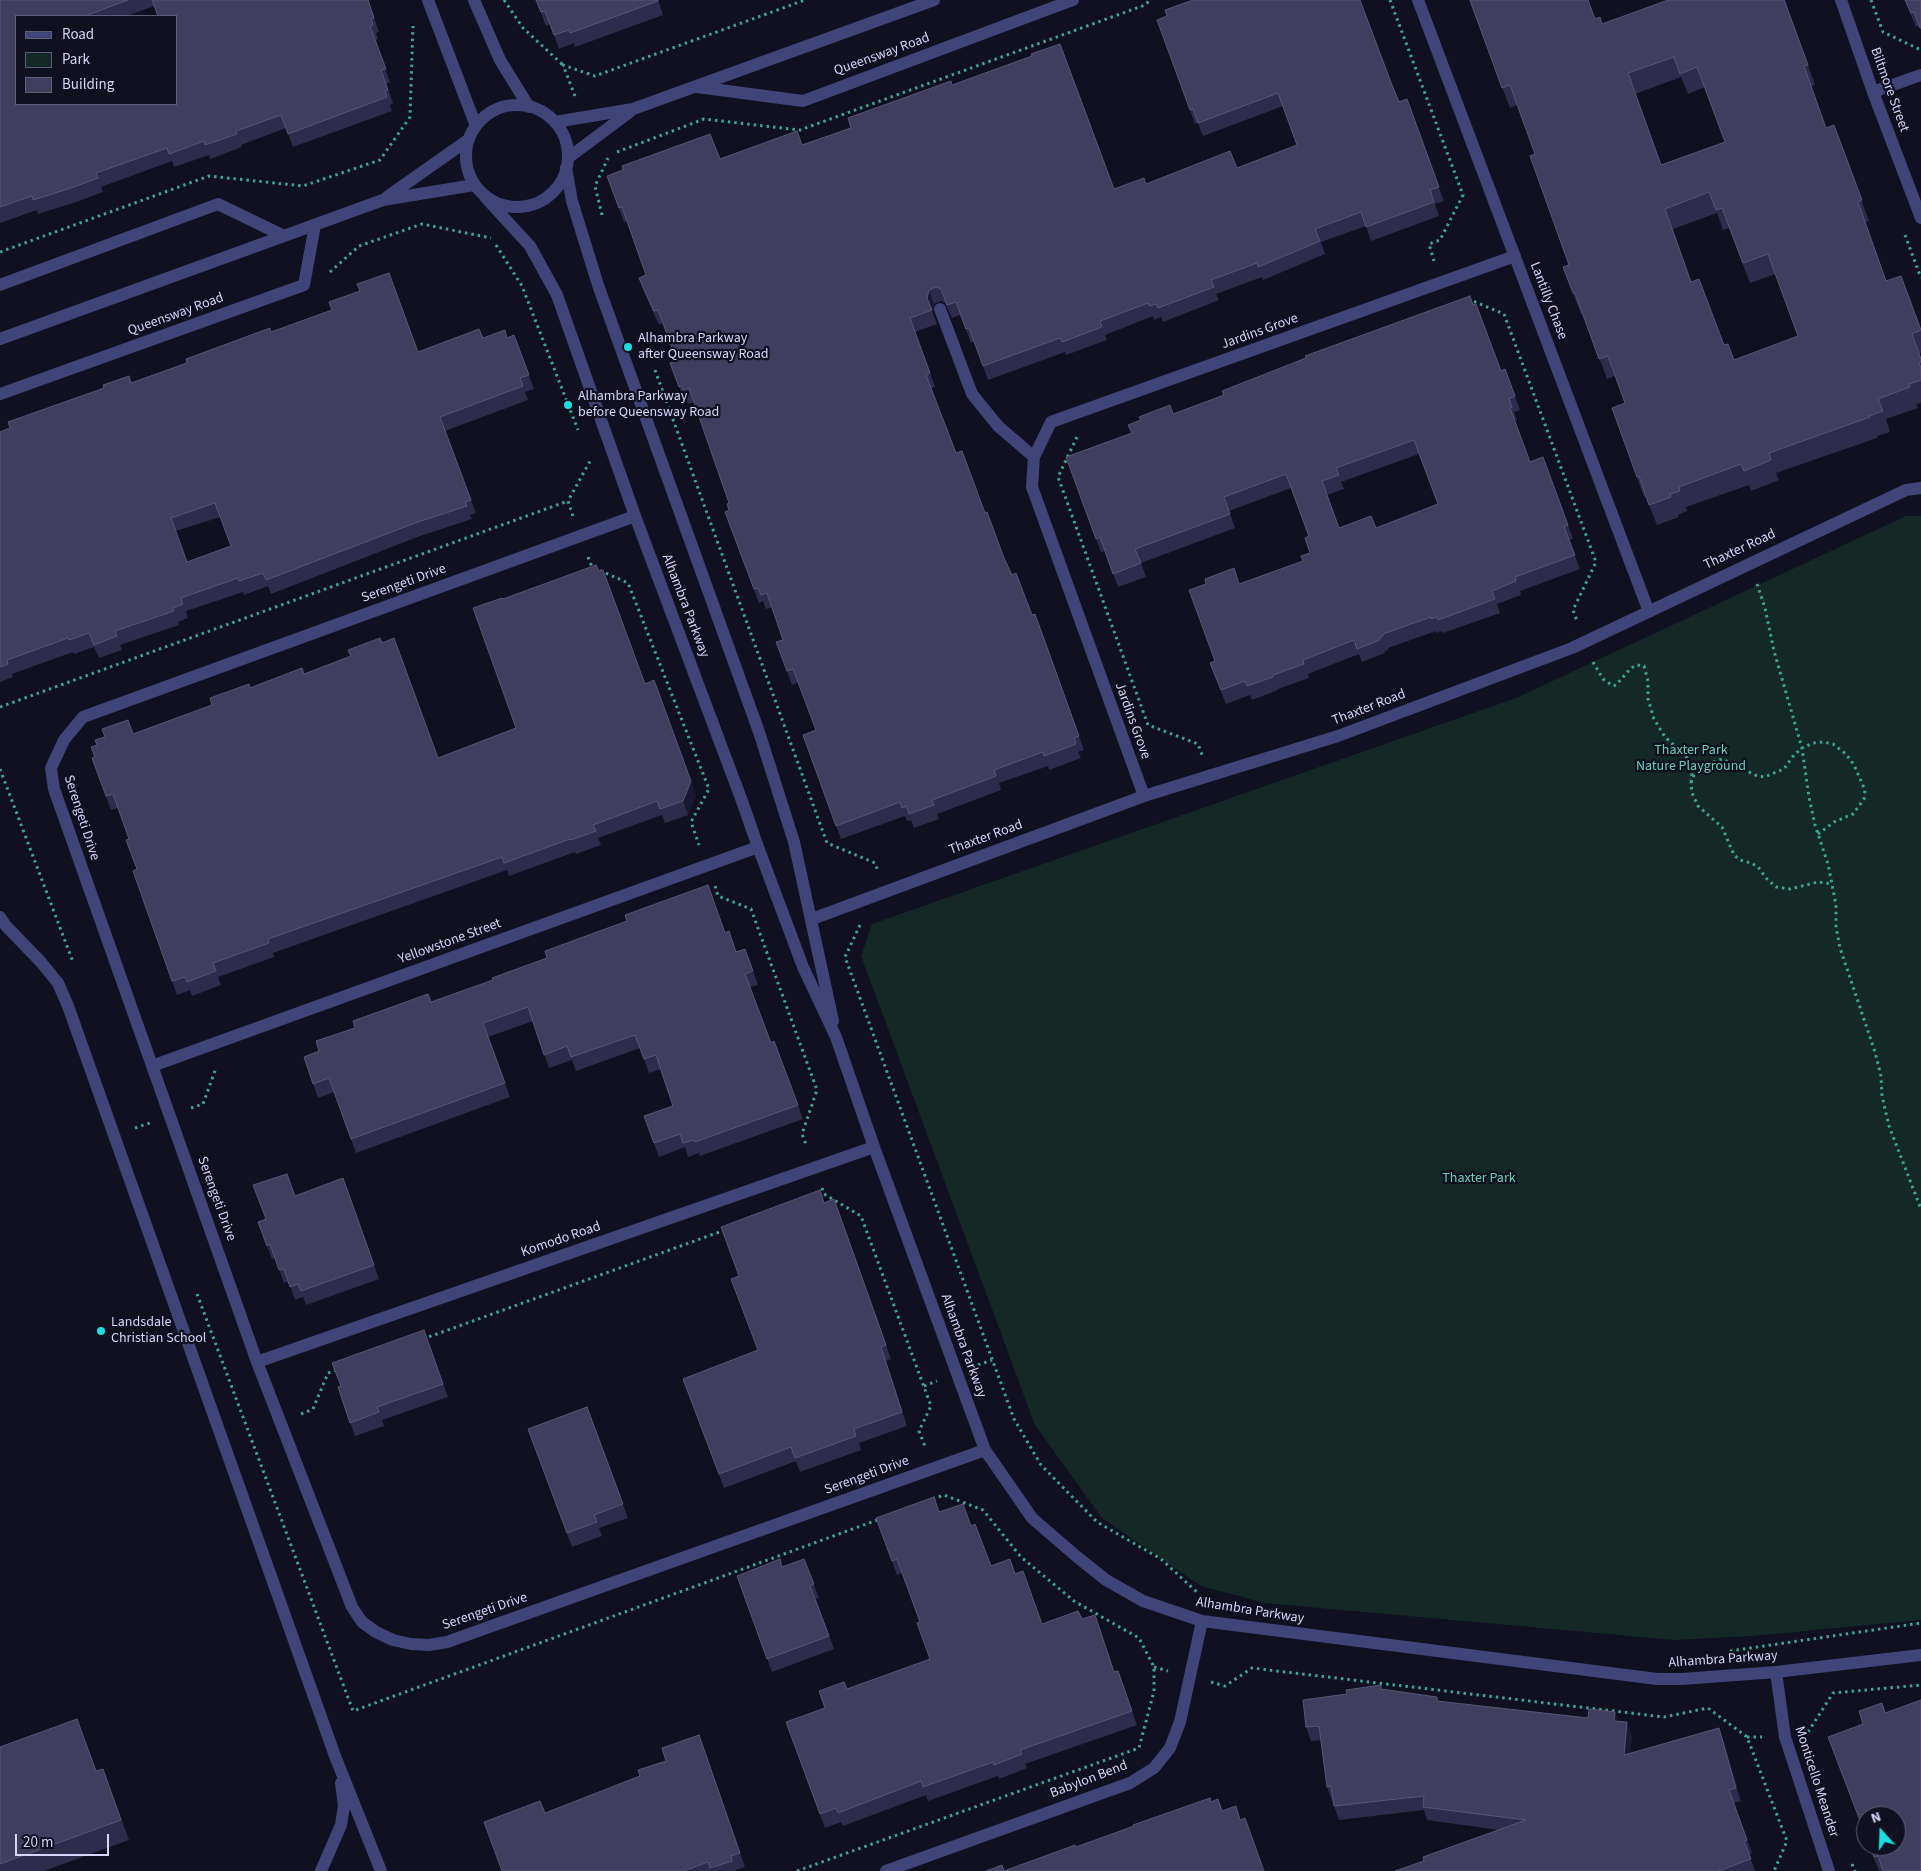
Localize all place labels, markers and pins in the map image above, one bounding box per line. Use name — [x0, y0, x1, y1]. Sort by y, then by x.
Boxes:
place label: Alhambra Parkway after Queensway Road — [638, 331, 768, 364]
marker: Alhambra Parkway after Queensway Road — [622, 341, 634, 353]
place label: Alhambra Parkway before Queensway Road — [578, 389, 719, 422]
marker: Alhambra Parkway before Queensway Road — [562, 399, 574, 411]
place label: Landsdale Christian School — [111, 1315, 206, 1348]
marker: Landsdale Christian School — [95, 1325, 107, 1337]

